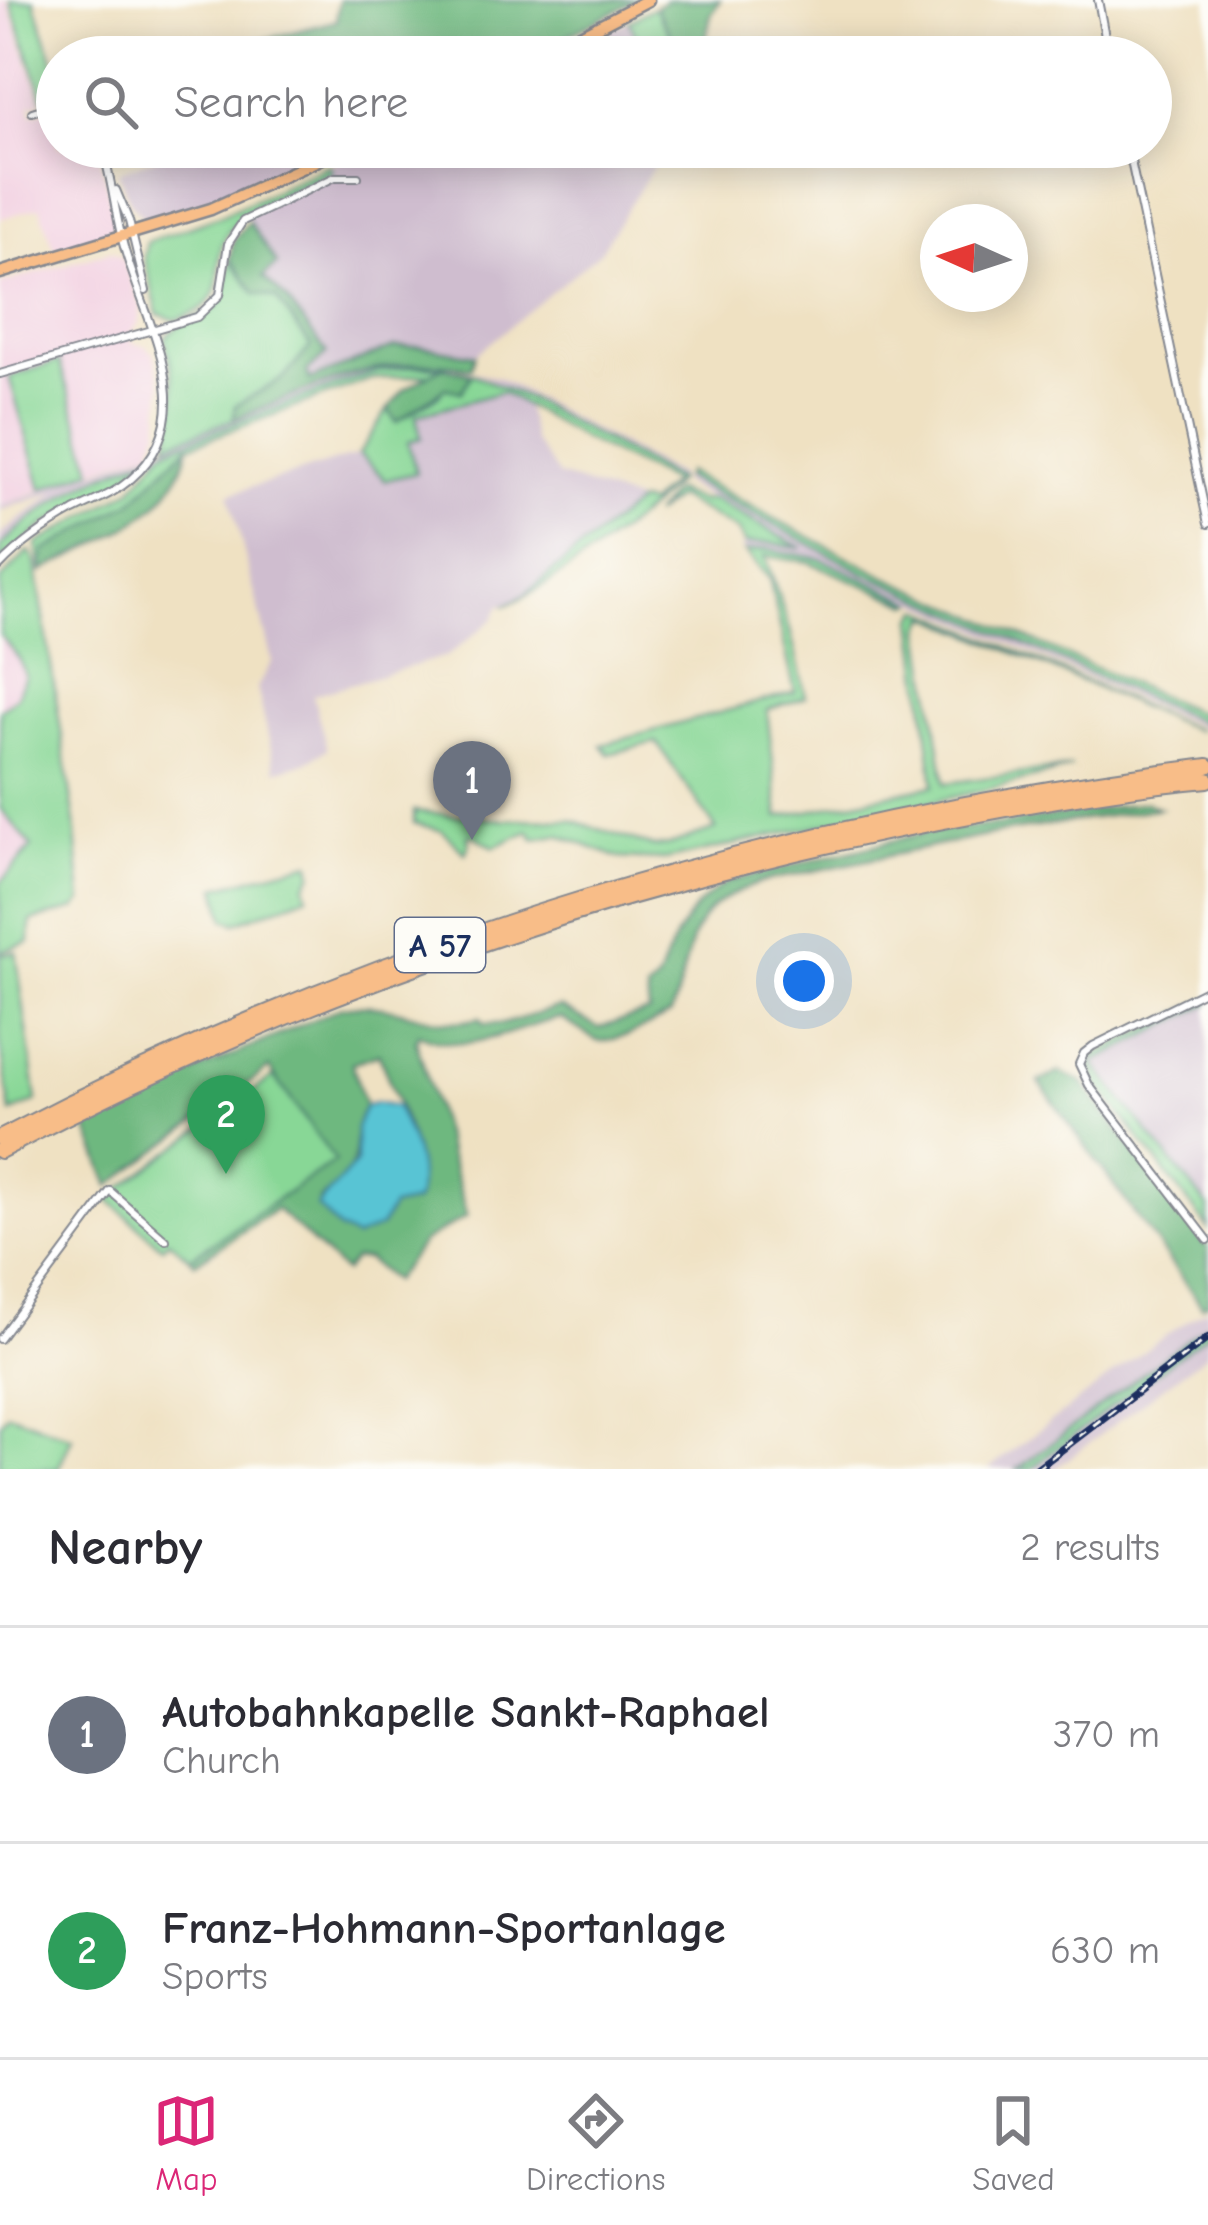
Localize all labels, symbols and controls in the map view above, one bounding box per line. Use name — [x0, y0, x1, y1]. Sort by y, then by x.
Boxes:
search box — [36, 36, 1172, 168]
icon: search — [78, 69, 144, 135]
text: Search here — [174, 76, 408, 128]
north arrow — [920, 204, 1028, 312]
pin: 1 — [433, 741, 511, 840]
road number: A 57 — [395, 918, 485, 972]
your location — [774, 951, 834, 1011]
pin: 2 — [187, 1075, 265, 1174]
text: Nearby — [48, 1518, 202, 1577]
text: 2 results — [1020, 1525, 1160, 1570]
text: Autobahnkapelle Sankt-Raphael — [162, 1686, 770, 1738]
text: 1 — [79, 1712, 95, 1757]
text: 370 m — [1053, 1712, 1160, 1757]
text: Church — [162, 1738, 281, 1783]
text: Franz-Hohmann-Sportanlage — [162, 1902, 726, 1954]
text: 2 — [77, 1928, 97, 1973]
text: 630 m — [1050, 1928, 1160, 1973]
text: Sports — [162, 1954, 268, 1999]
tab: Map — [153, 2088, 219, 2198]
tab: Directions — [526, 2088, 666, 2198]
tab: Saved — [972, 2088, 1055, 2198]

